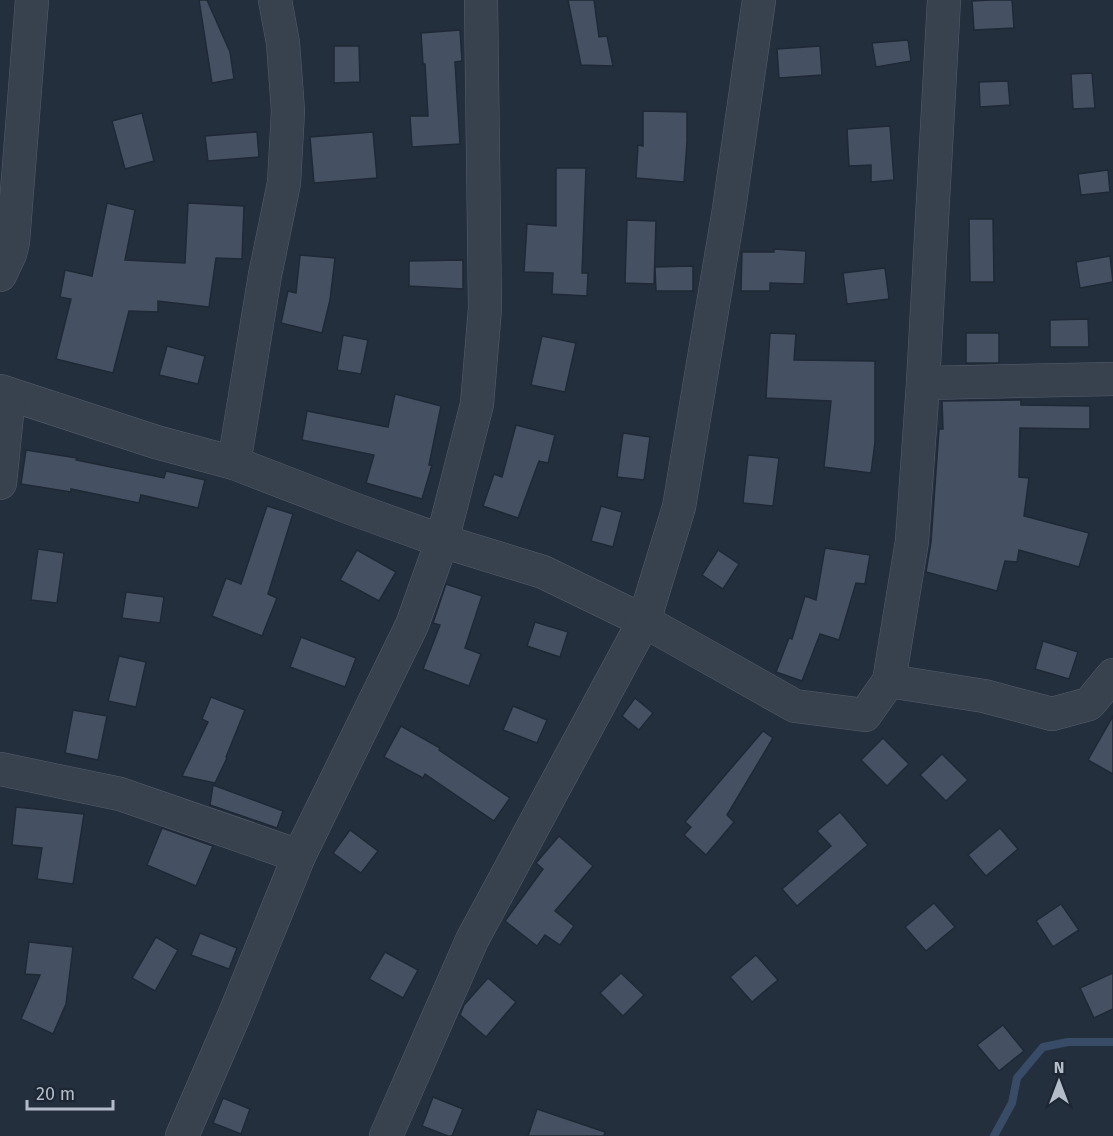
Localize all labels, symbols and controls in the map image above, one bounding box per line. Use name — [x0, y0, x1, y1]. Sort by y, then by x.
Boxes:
north arrow — [1029, 1052, 1089, 1112]
text: N — [1054, 1058, 1064, 1077]
scale bar — [27, 1073, 112, 1111]
text: 20 m — [36, 1083, 75, 1105]

